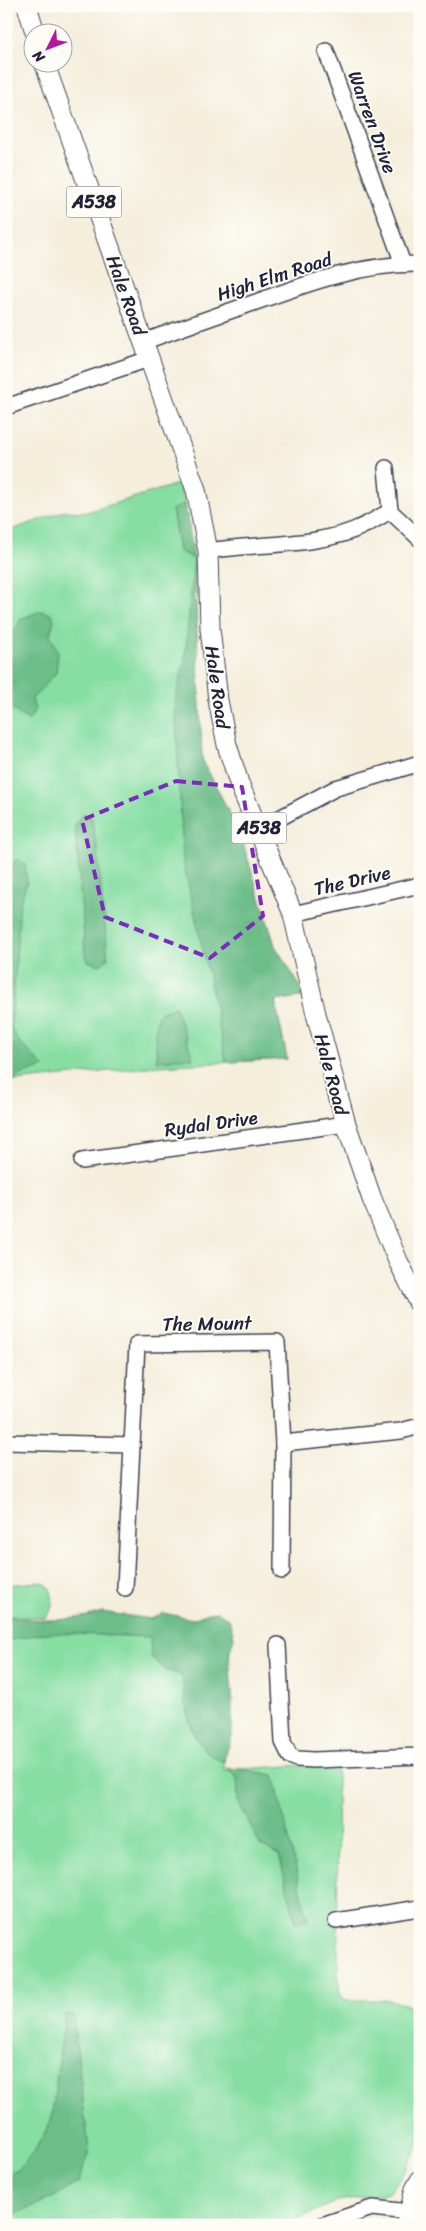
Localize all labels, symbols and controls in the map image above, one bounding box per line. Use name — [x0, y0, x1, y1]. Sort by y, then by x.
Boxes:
north arrow — [22, 22, 72, 72]
text: N — [26, 44, 52, 69]
street label: Warren Drive — [339, 66, 407, 179]
road number: A538 — [66, 186, 122, 218]
street label: High Elm Road — [212, 242, 337, 311]
street label: Hale Road — [97, 250, 157, 341]
street label: Hale Road — [195, 643, 240, 732]
road number: A538 — [232, 812, 286, 844]
street label: The Drive — [311, 856, 394, 905]
street label: Hale Road — [305, 1029, 359, 1120]
street label: Rydal Drive — [162, 1101, 260, 1146]
street label: The Mount — [162, 1306, 253, 1341]

